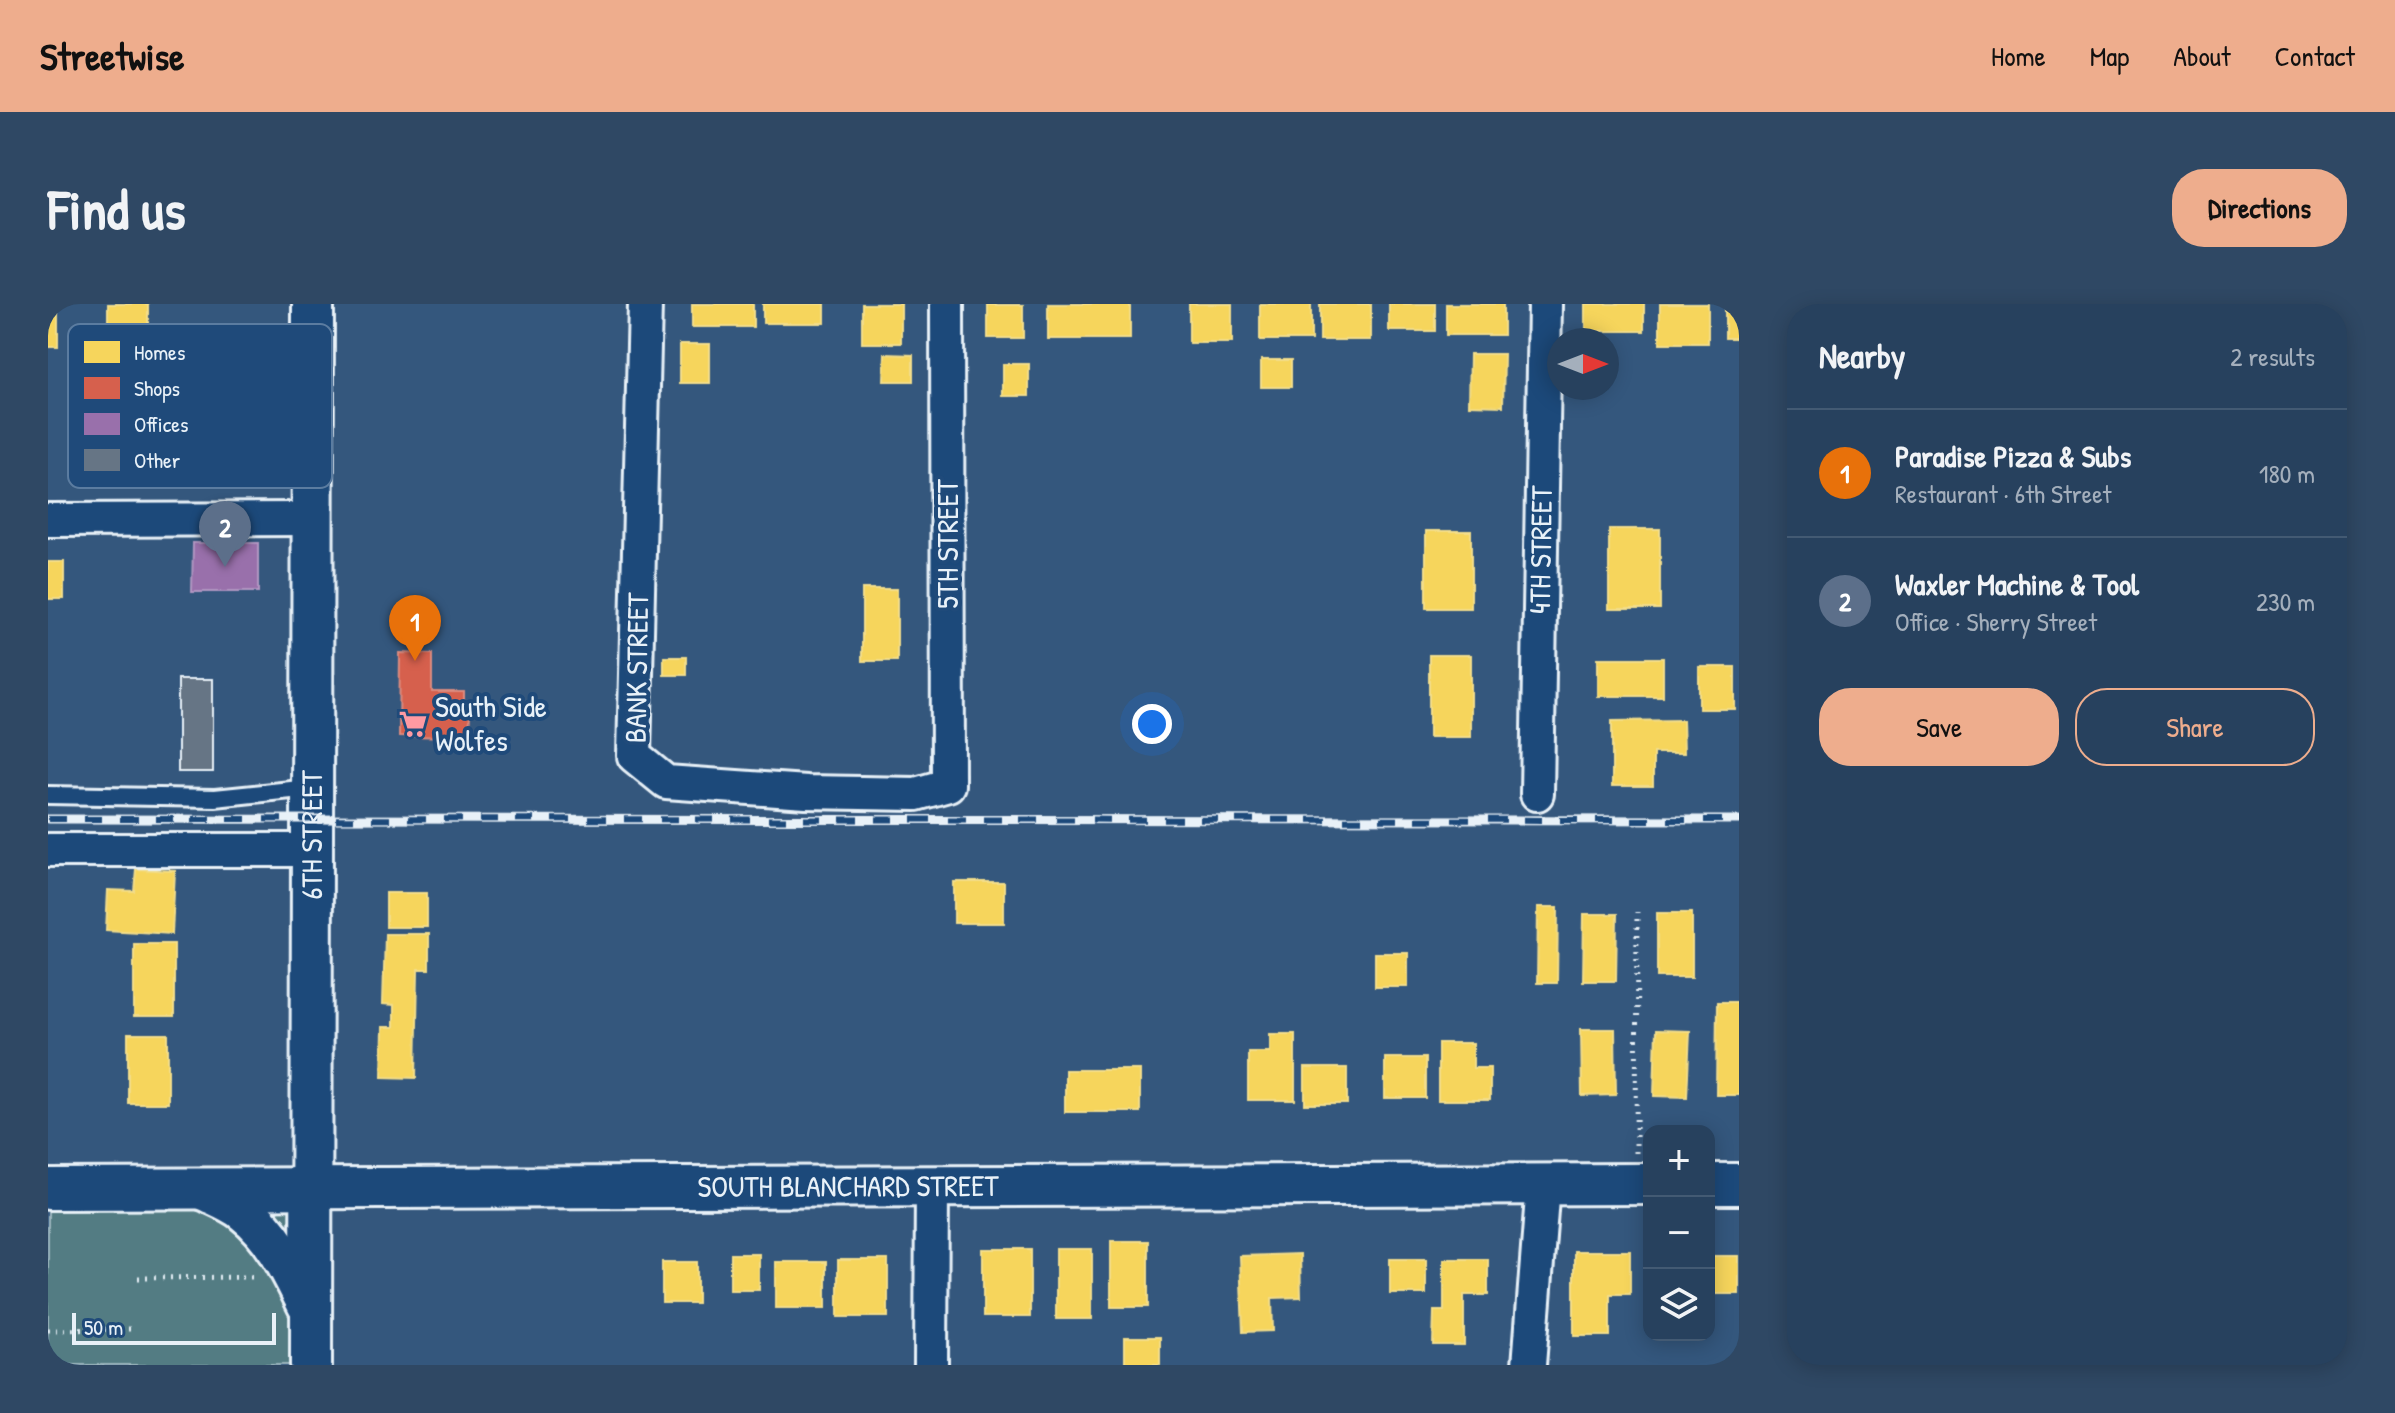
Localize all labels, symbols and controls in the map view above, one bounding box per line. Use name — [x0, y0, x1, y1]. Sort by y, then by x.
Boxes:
text: Streetwise — [40, 30, 184, 82]
text: Home — [1991, 37, 2046, 75]
text: Map — [2090, 37, 2129, 75]
text: About — [2173, 37, 2231, 75]
text: Contact — [2275, 37, 2355, 75]
button: Directions — [2172, 169, 2347, 247]
text: Find us — [48, 171, 186, 246]
legend — [68, 324, 332, 488]
north arrow — [1547, 328, 1619, 400]
text: Nearby — [1819, 333, 1905, 379]
text: Homes — [134, 337, 185, 367]
text: 2 results — [2230, 339, 2315, 374]
text: Shops — [134, 373, 180, 403]
text: Offices — [134, 409, 188, 439]
text: Paradise Pizza & Subs — [1895, 436, 2131, 476]
text: Other — [134, 445, 181, 475]
text: 1 — [1840, 456, 1850, 491]
text: 180 m — [2259, 456, 2315, 491]
text: Restaurant · 6th Street — [1895, 476, 2112, 511]
street label: 5TH STREET — [927, 478, 967, 609]
street label: 4TH STREET — [1519, 485, 1561, 614]
pin: 2 — [199, 501, 251, 567]
text: Waxler Machine & Tool — [1895, 564, 2139, 604]
text: 2 — [1839, 584, 1851, 619]
text: 230 m — [2256, 584, 2315, 619]
street label: BANK STREET — [615, 591, 657, 744]
pin: 1 — [389, 595, 441, 661]
text: Office · Sherry Street — [1895, 604, 2097, 639]
place label: South Side Wolfes — [435, 686, 547, 760]
button: Save — [1819, 688, 2059, 766]
button: Share — [2075, 688, 2315, 766]
your location — [1132, 704, 1172, 744]
supermarket icon: South Side Wolfes — [398, 709, 428, 739]
street label: 6TH STREET — [291, 770, 331, 900]
map controls — [1643, 1125, 1715, 1341]
button: + — [1643, 1125, 1715, 1197]
street label: SOUTH BLANCHARD STREET — [697, 1165, 999, 1206]
button: − — [1643, 1197, 1715, 1269]
button: layers — [1643, 1269, 1715, 1341]
scale bar — [72, 1309, 276, 1345]
text: 50 m — [84, 1312, 123, 1342]

